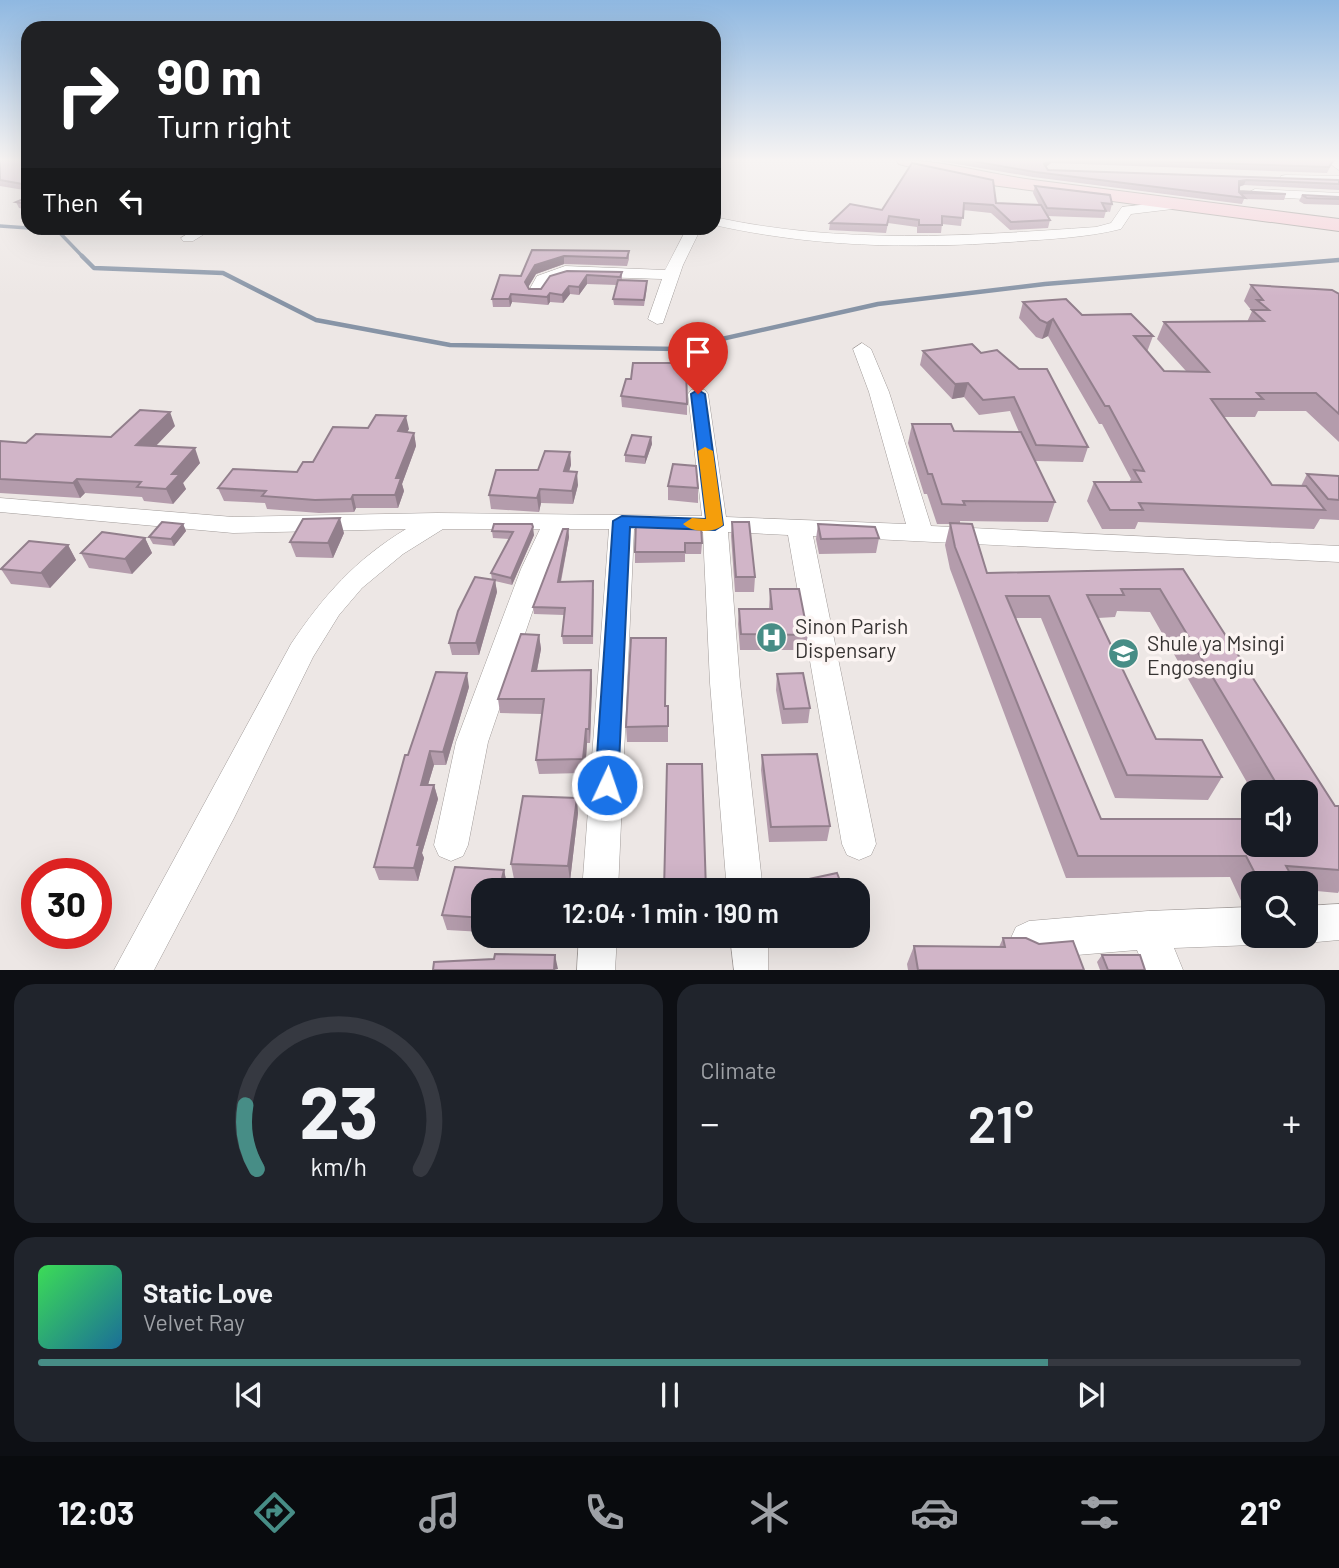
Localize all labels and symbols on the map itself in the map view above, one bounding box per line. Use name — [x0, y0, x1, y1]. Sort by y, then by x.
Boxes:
pin — [668, 322, 728, 394]
place label: Sinon Parish Dispensary — [795, 613, 908, 662]
hospital icon: Sinon Parish Dispensary — [755, 620, 789, 654]
place label: Shule ya Msingi Engosengiu — [1147, 630, 1285, 679]
school or university icon: Shule ya Msingi Engosengiu — [1107, 637, 1141, 671]
position arrow — [570, 748, 644, 822]
speed limit sign: 30 — [21, 858, 112, 949]

